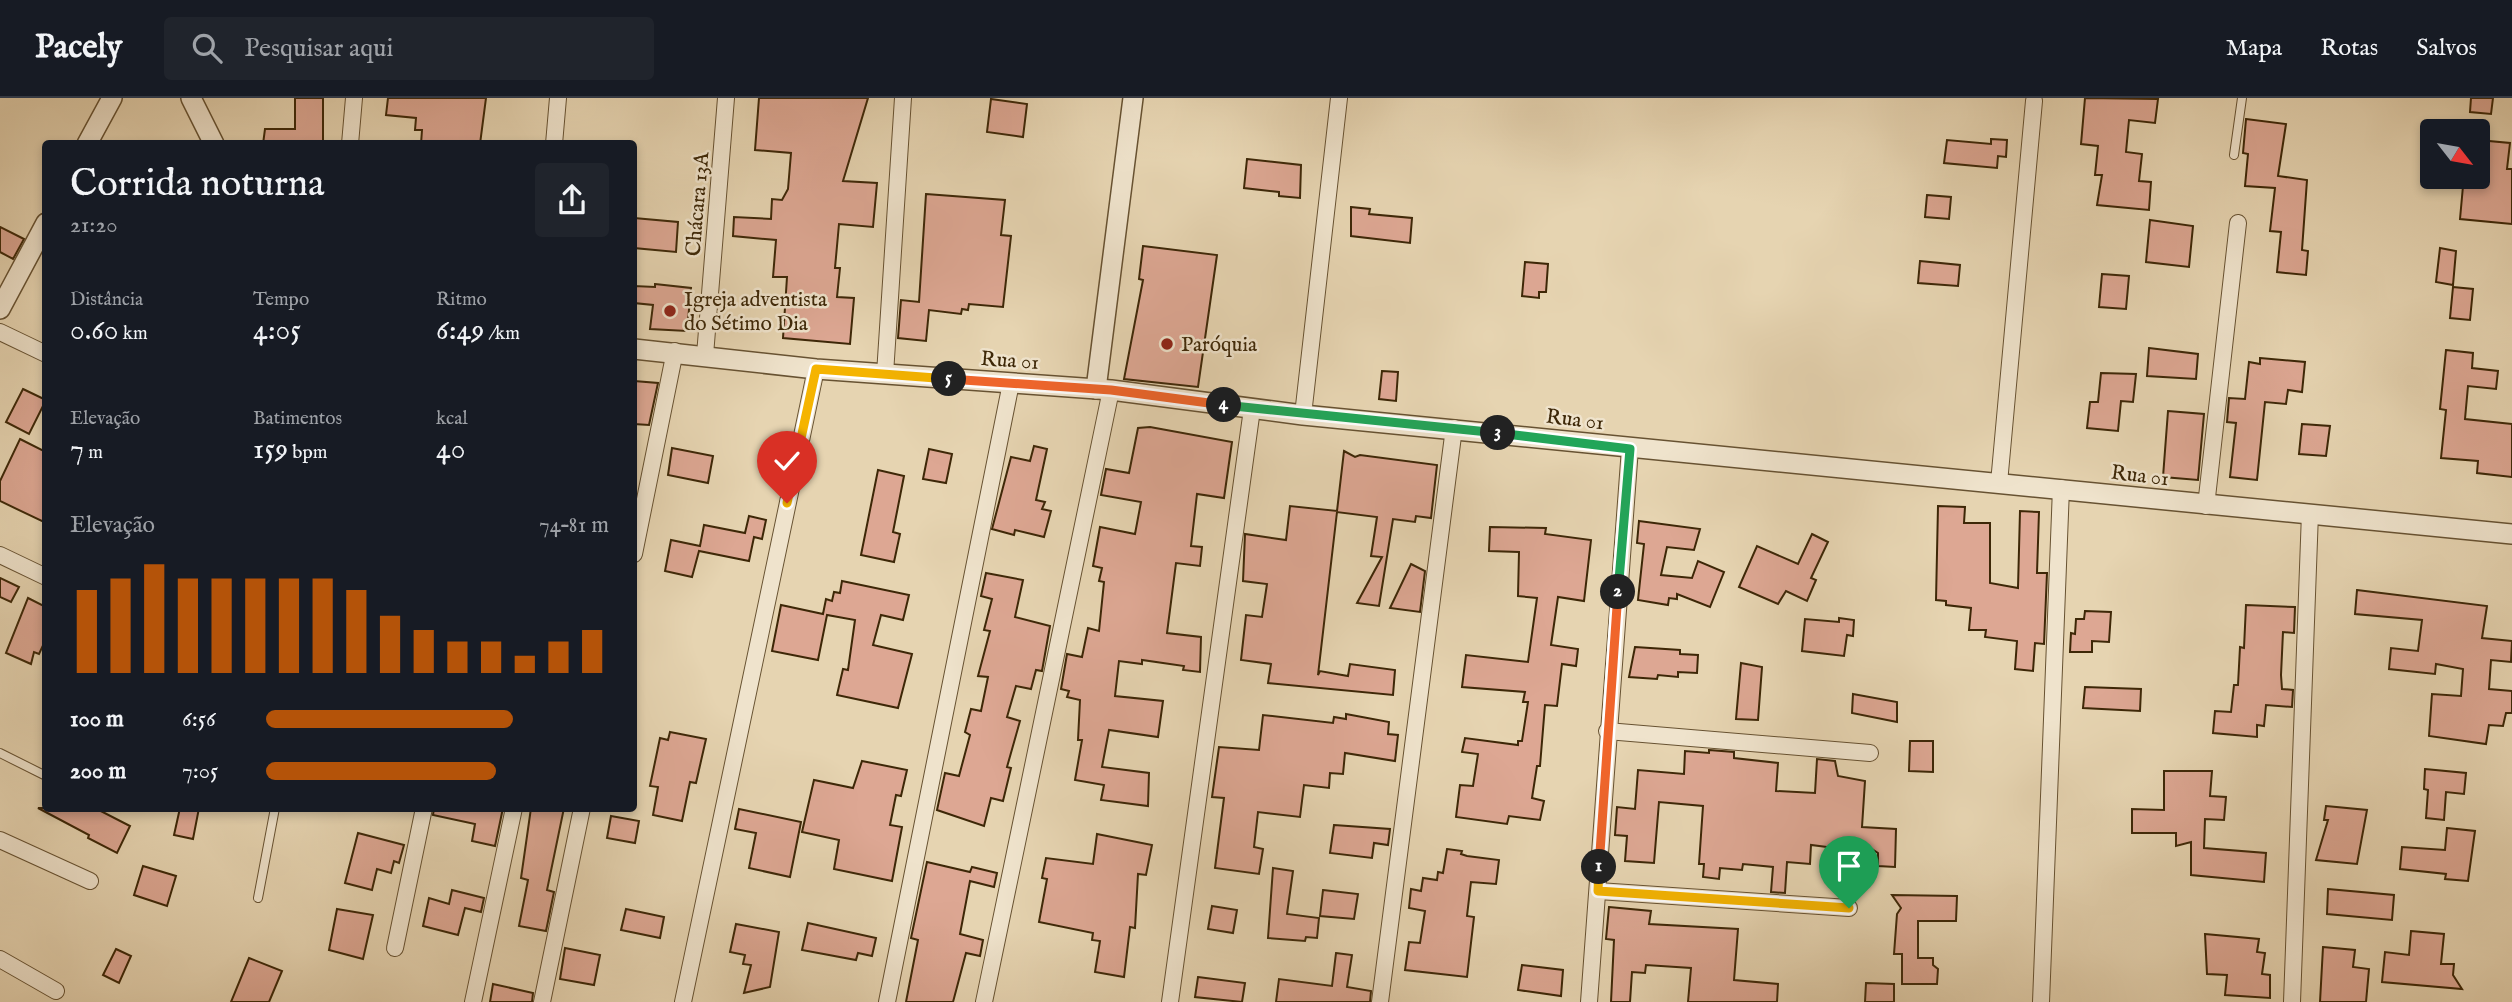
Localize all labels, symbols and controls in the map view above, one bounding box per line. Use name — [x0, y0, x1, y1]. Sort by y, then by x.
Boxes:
search box — [164, 17, 654, 80]
text: Pacely — [35, 27, 122, 69]
icon: search — [188, 29, 226, 67]
text: Pesquisar aqui — [244, 32, 394, 65]
text: Mapa — [2226, 33, 2282, 64]
text: Rotas — [2320, 33, 2378, 64]
text: Salvos — [2416, 33, 2477, 64]
north arrow — [2420, 119, 2490, 189]
map controls — [2420, 119, 2490, 189]
street label: Chácara 13A — [680, 150, 717, 257]
text: Corrida noturna — [70, 161, 325, 209]
button: share — [535, 163, 609, 237]
text: 21:20 — [70, 211, 118, 240]
place label: Igreja adventista do Sétimo Dia — [684, 287, 828, 338]
text: Distância — [70, 288, 143, 312]
text: Tempo — [253, 288, 309, 312]
text: Ritmo — [436, 288, 487, 312]
marker: Igreja adventista do Sétimo Dia — [662, 303, 678, 319]
text: 0.60 — [70, 312, 119, 350]
text: 4:05 — [253, 312, 301, 350]
text: 6:49 — [436, 312, 484, 350]
text: km — [119, 322, 148, 346]
text: /km — [484, 322, 520, 346]
place label: Paróquia — [1181, 332, 1258, 359]
marker: Paróquia — [1159, 336, 1175, 352]
street label: Rua 01 — [980, 346, 1040, 377]
pin: 5 — [932, 362, 967, 396]
text: 5 — [945, 366, 952, 390]
pin: 4 — [1206, 388, 1242, 422]
text: 4 — [1219, 392, 1228, 416]
street label: Rua 01 — [1544, 404, 1605, 437]
text: Elevação — [70, 407, 140, 431]
text: Batimentos — [253, 407, 342, 431]
text: kcal — [436, 407, 468, 431]
pin: 3 — [1480, 416, 1516, 450]
text: 3 — [1494, 420, 1501, 444]
text: 7 — [70, 431, 84, 469]
text: 159 — [253, 431, 288, 469]
text: 40 — [436, 431, 465, 469]
pin — [757, 431, 817, 503]
text: m — [84, 441, 103, 465]
text: bpm — [288, 441, 327, 465]
icon: check — [768, 442, 806, 480]
street label: Rua 01 — [2109, 460, 2170, 493]
text: Elevação — [70, 511, 155, 540]
text: 74–81 m — [539, 511, 609, 540]
pin: 2 — [1600, 574, 1636, 610]
text: 2 — [1613, 579, 1622, 603]
text: 100 m — [70, 705, 124, 734]
text: 6:56 — [182, 705, 216, 734]
text: 200 m — [70, 757, 126, 786]
text: 7:05 — [182, 757, 218, 786]
pin — [1819, 836, 1879, 908]
icon: arrive — [1830, 847, 1868, 885]
pin: 1 — [1582, 850, 1616, 884]
text: 1 — [1595, 854, 1602, 878]

